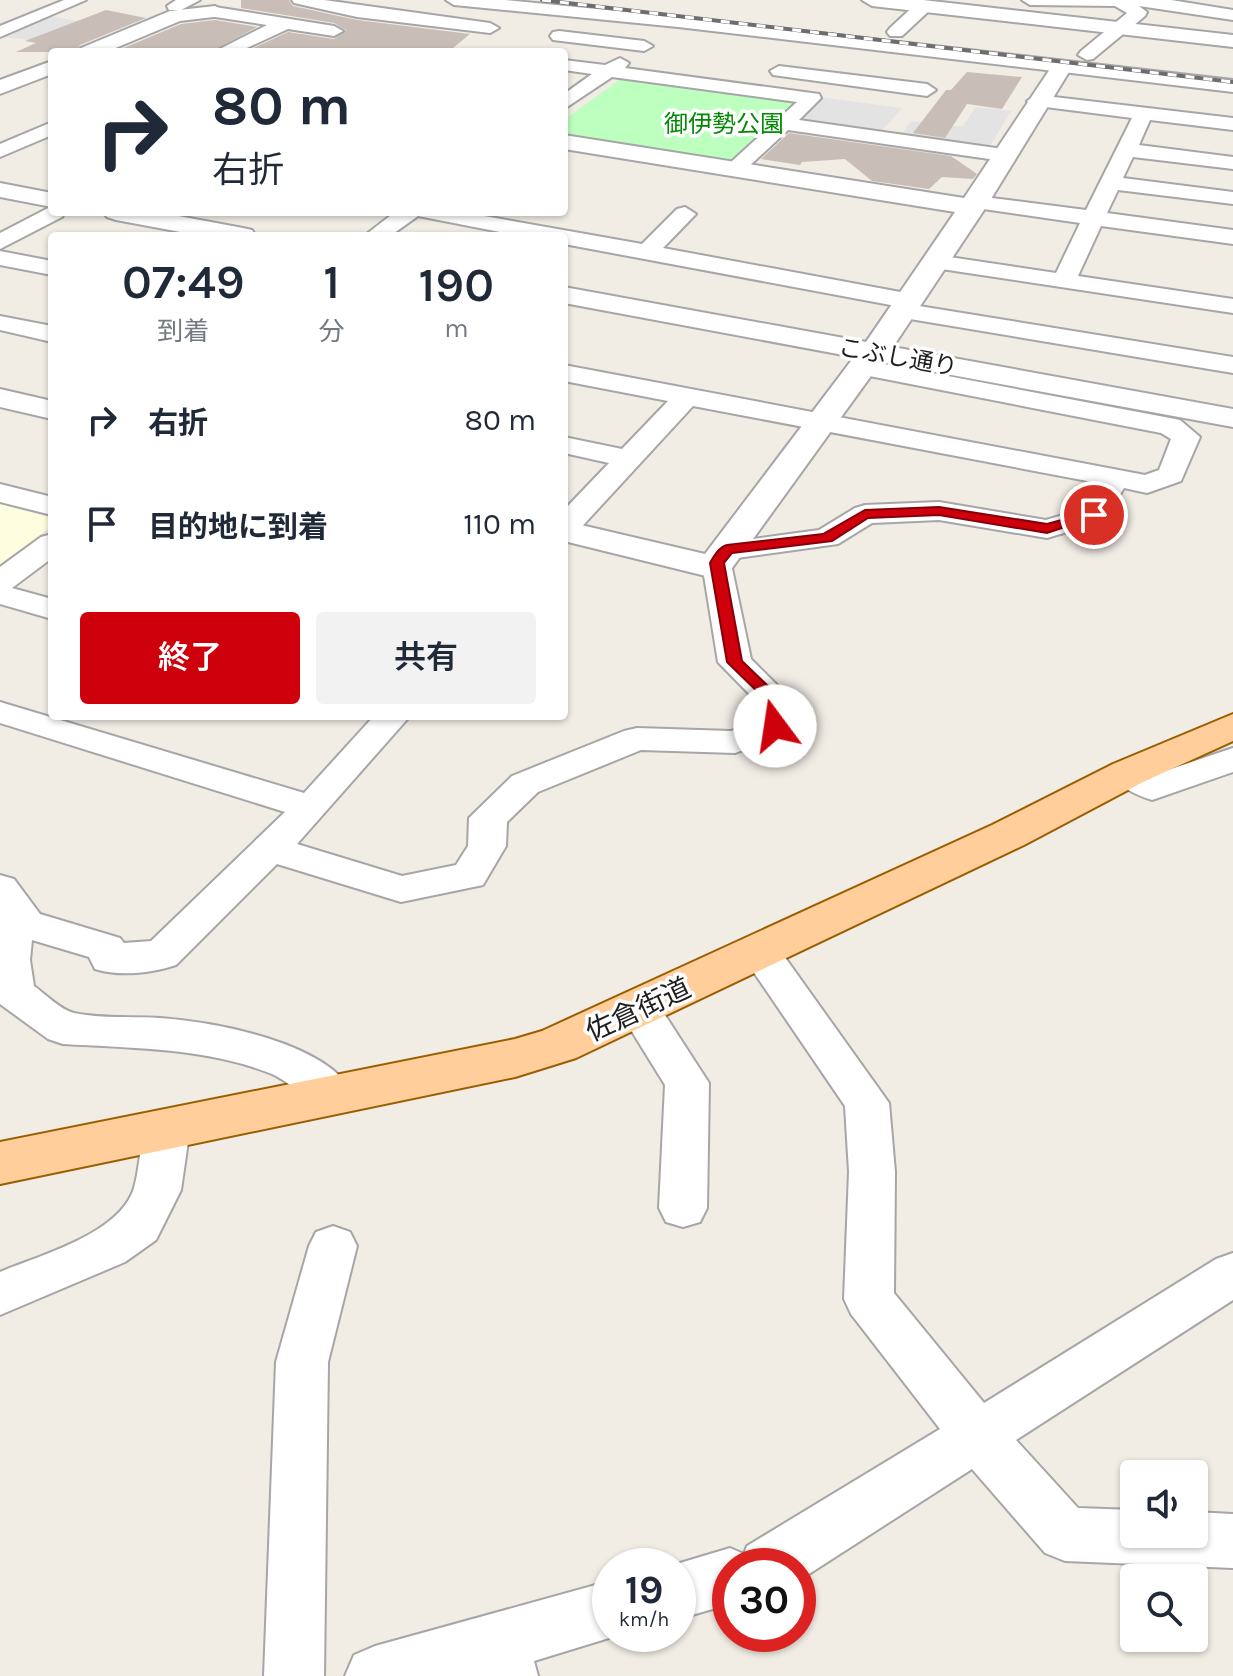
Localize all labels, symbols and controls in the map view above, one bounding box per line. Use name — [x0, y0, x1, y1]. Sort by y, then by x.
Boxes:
text: 80 m — [212, 73, 351, 138]
icon: right — [80, 80, 184, 184]
park label: 御伊勢公園 — [664, 110, 784, 138]
text: 右折 — [212, 149, 284, 191]
text: 07:49 — [122, 254, 245, 310]
text: 1 — [323, 254, 340, 310]
text: 190 — [419, 257, 494, 313]
text: m — [444, 313, 468, 344]
text: 到着 — [157, 316, 209, 347]
text: 分 — [319, 316, 345, 347]
street label: こぶし通り — [836, 333, 960, 381]
icon: right — [80, 398, 124, 442]
text: 80 m — [465, 402, 536, 438]
text: 右折 — [148, 405, 208, 441]
pin — [1060, 481, 1128, 549]
icon: arrive — [1072, 493, 1116, 537]
icon: arrive — [80, 502, 124, 546]
text: 110 m — [463, 506, 536, 542]
text: 目的地に到着 — [148, 509, 328, 545]
button: 終了 — [80, 612, 300, 704]
button: 共有 — [316, 612, 536, 704]
position arrow — [733, 684, 817, 768]
street label: 佐倉街道 — [580, 971, 696, 1048]
map controls — [1120, 1460, 1208, 1652]
button: sound — [1120, 1460, 1208, 1548]
speed limit sign: 30 — [712, 1548, 816, 1652]
button: search — [1120, 1564, 1208, 1652]
text: 19 — [625, 1566, 663, 1613]
text: km/h — [619, 1608, 669, 1631]

